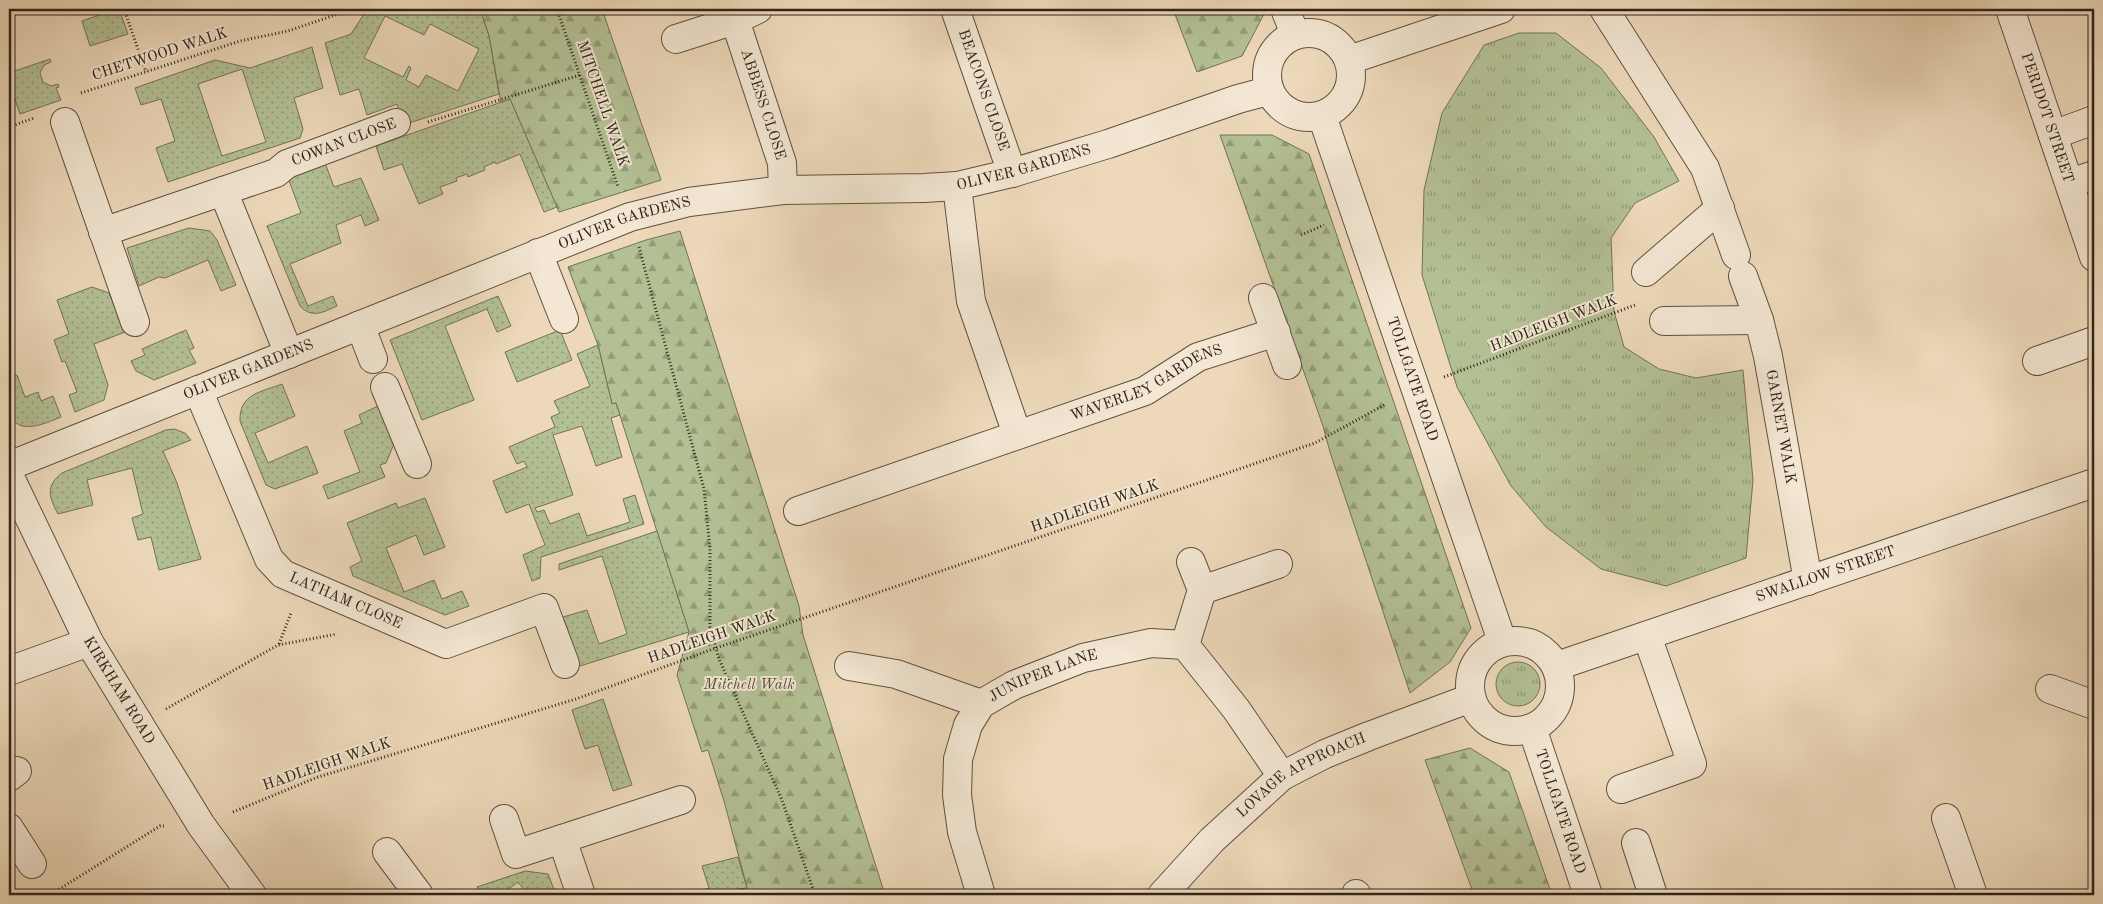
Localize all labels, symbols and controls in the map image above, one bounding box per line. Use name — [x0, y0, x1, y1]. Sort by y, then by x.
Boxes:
street label: CHETWOOD WALK — [90, 26, 230, 84]
street label: BEACONS CLOSE — [955, 28, 1011, 153]
street label: MITCHELL WALK — [573, 39, 631, 169]
street label: ABBESS CLOSE — [738, 47, 788, 162]
street label: PERIDOT STREET — [2018, 51, 2076, 185]
street label: COWAN CLOSE — [289, 116, 398, 169]
street label: OLIVER GARDENS — [955, 142, 1093, 193]
street label: OLIVER GARDENS — [556, 194, 692, 252]
street label: HADLEIGH WALK — [1488, 293, 1620, 355]
street label: TOLLGATE ROAD — [1384, 315, 1440, 443]
street label: OLIVER GARDENS — [181, 337, 316, 403]
street label: WAVERLEY GARDENS — [1068, 342, 1224, 424]
street label: GARNET WALK — [1763, 368, 1798, 485]
street label: HADLEIGH WALK — [1029, 478, 1161, 536]
street label: SWALLOW STREET — [1754, 544, 1898, 605]
street label: LATHAM CLOSE — [287, 570, 404, 632]
street label: HADLEIGH WALK — [646, 609, 778, 667]
street label: KIRKHAM ROAD — [80, 634, 157, 747]
street label: JUNIPER LANE — [986, 648, 1099, 705]
park label: Mitchell Walk — [702, 678, 795, 693]
street label: LOVAGE APPROACH — [1234, 731, 1368, 821]
street label: HADLEIGH WALK — [261, 736, 393, 794]
street label: TOLLGATE ROAD — [1532, 747, 1588, 876]

